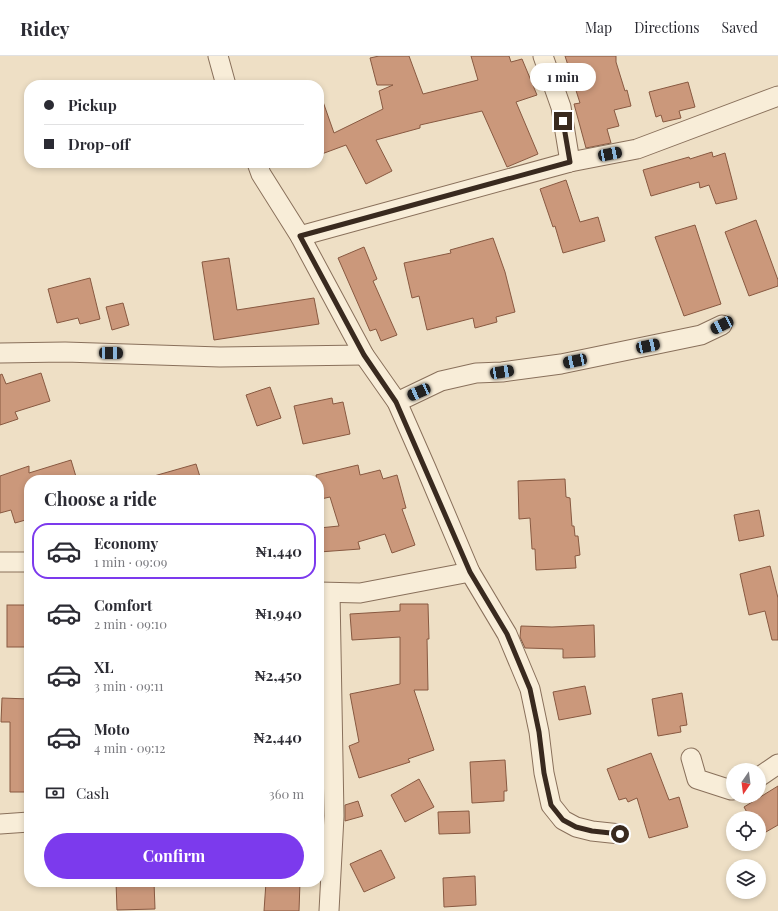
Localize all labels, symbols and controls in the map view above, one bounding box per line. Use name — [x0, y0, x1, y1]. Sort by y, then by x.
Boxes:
text: Ridey — [20, 15, 70, 41]
text: Map — [585, 18, 612, 37]
text: Directions — [634, 18, 700, 37]
text: Saved — [722, 18, 758, 37]
callout: 1 min — [530, 63, 596, 91]
text: 1 min — [547, 68, 579, 85]
text: Pickup — [68, 95, 117, 115]
route end — [554, 112, 572, 130]
text: Drop-off — [68, 134, 130, 154]
car — [597, 146, 623, 162]
car — [709, 314, 735, 336]
car — [635, 338, 661, 354]
car — [99, 347, 123, 359]
car — [562, 353, 588, 369]
car — [489, 364, 515, 380]
car — [406, 382, 432, 402]
text: Choose a ride — [44, 487, 157, 511]
icon: car — [46, 533, 82, 569]
text: Economy — [94, 533, 158, 553]
text: ₦1,440 — [256, 541, 302, 561]
text: 1 min · 09:09 — [94, 553, 167, 570]
icon: car — [46, 595, 82, 631]
text: Comfort — [94, 595, 152, 615]
text: ₦1,940 — [256, 603, 302, 623]
text: 2 min · 09:10 — [94, 615, 167, 632]
icon: car — [46, 657, 82, 693]
text: XL — [94, 657, 114, 677]
text: ₦2,450 — [255, 665, 302, 685]
text: 3 min · 09:11 — [94, 677, 164, 694]
icon: car — [46, 719, 82, 755]
text: Moto — [94, 719, 130, 739]
text: ₦2,440 — [254, 727, 302, 747]
text: 4 min · 09:12 — [94, 739, 166, 756]
north arrow — [726, 763, 766, 803]
map controls — [726, 763, 766, 899]
icon: cash — [44, 782, 66, 804]
text: Cash — [76, 783, 109, 803]
text: 360 m — [269, 785, 304, 802]
button: locate — [726, 811, 766, 851]
route start — [611, 825, 629, 843]
button: Confirm — [44, 833, 304, 879]
button: layers — [726, 859, 766, 899]

